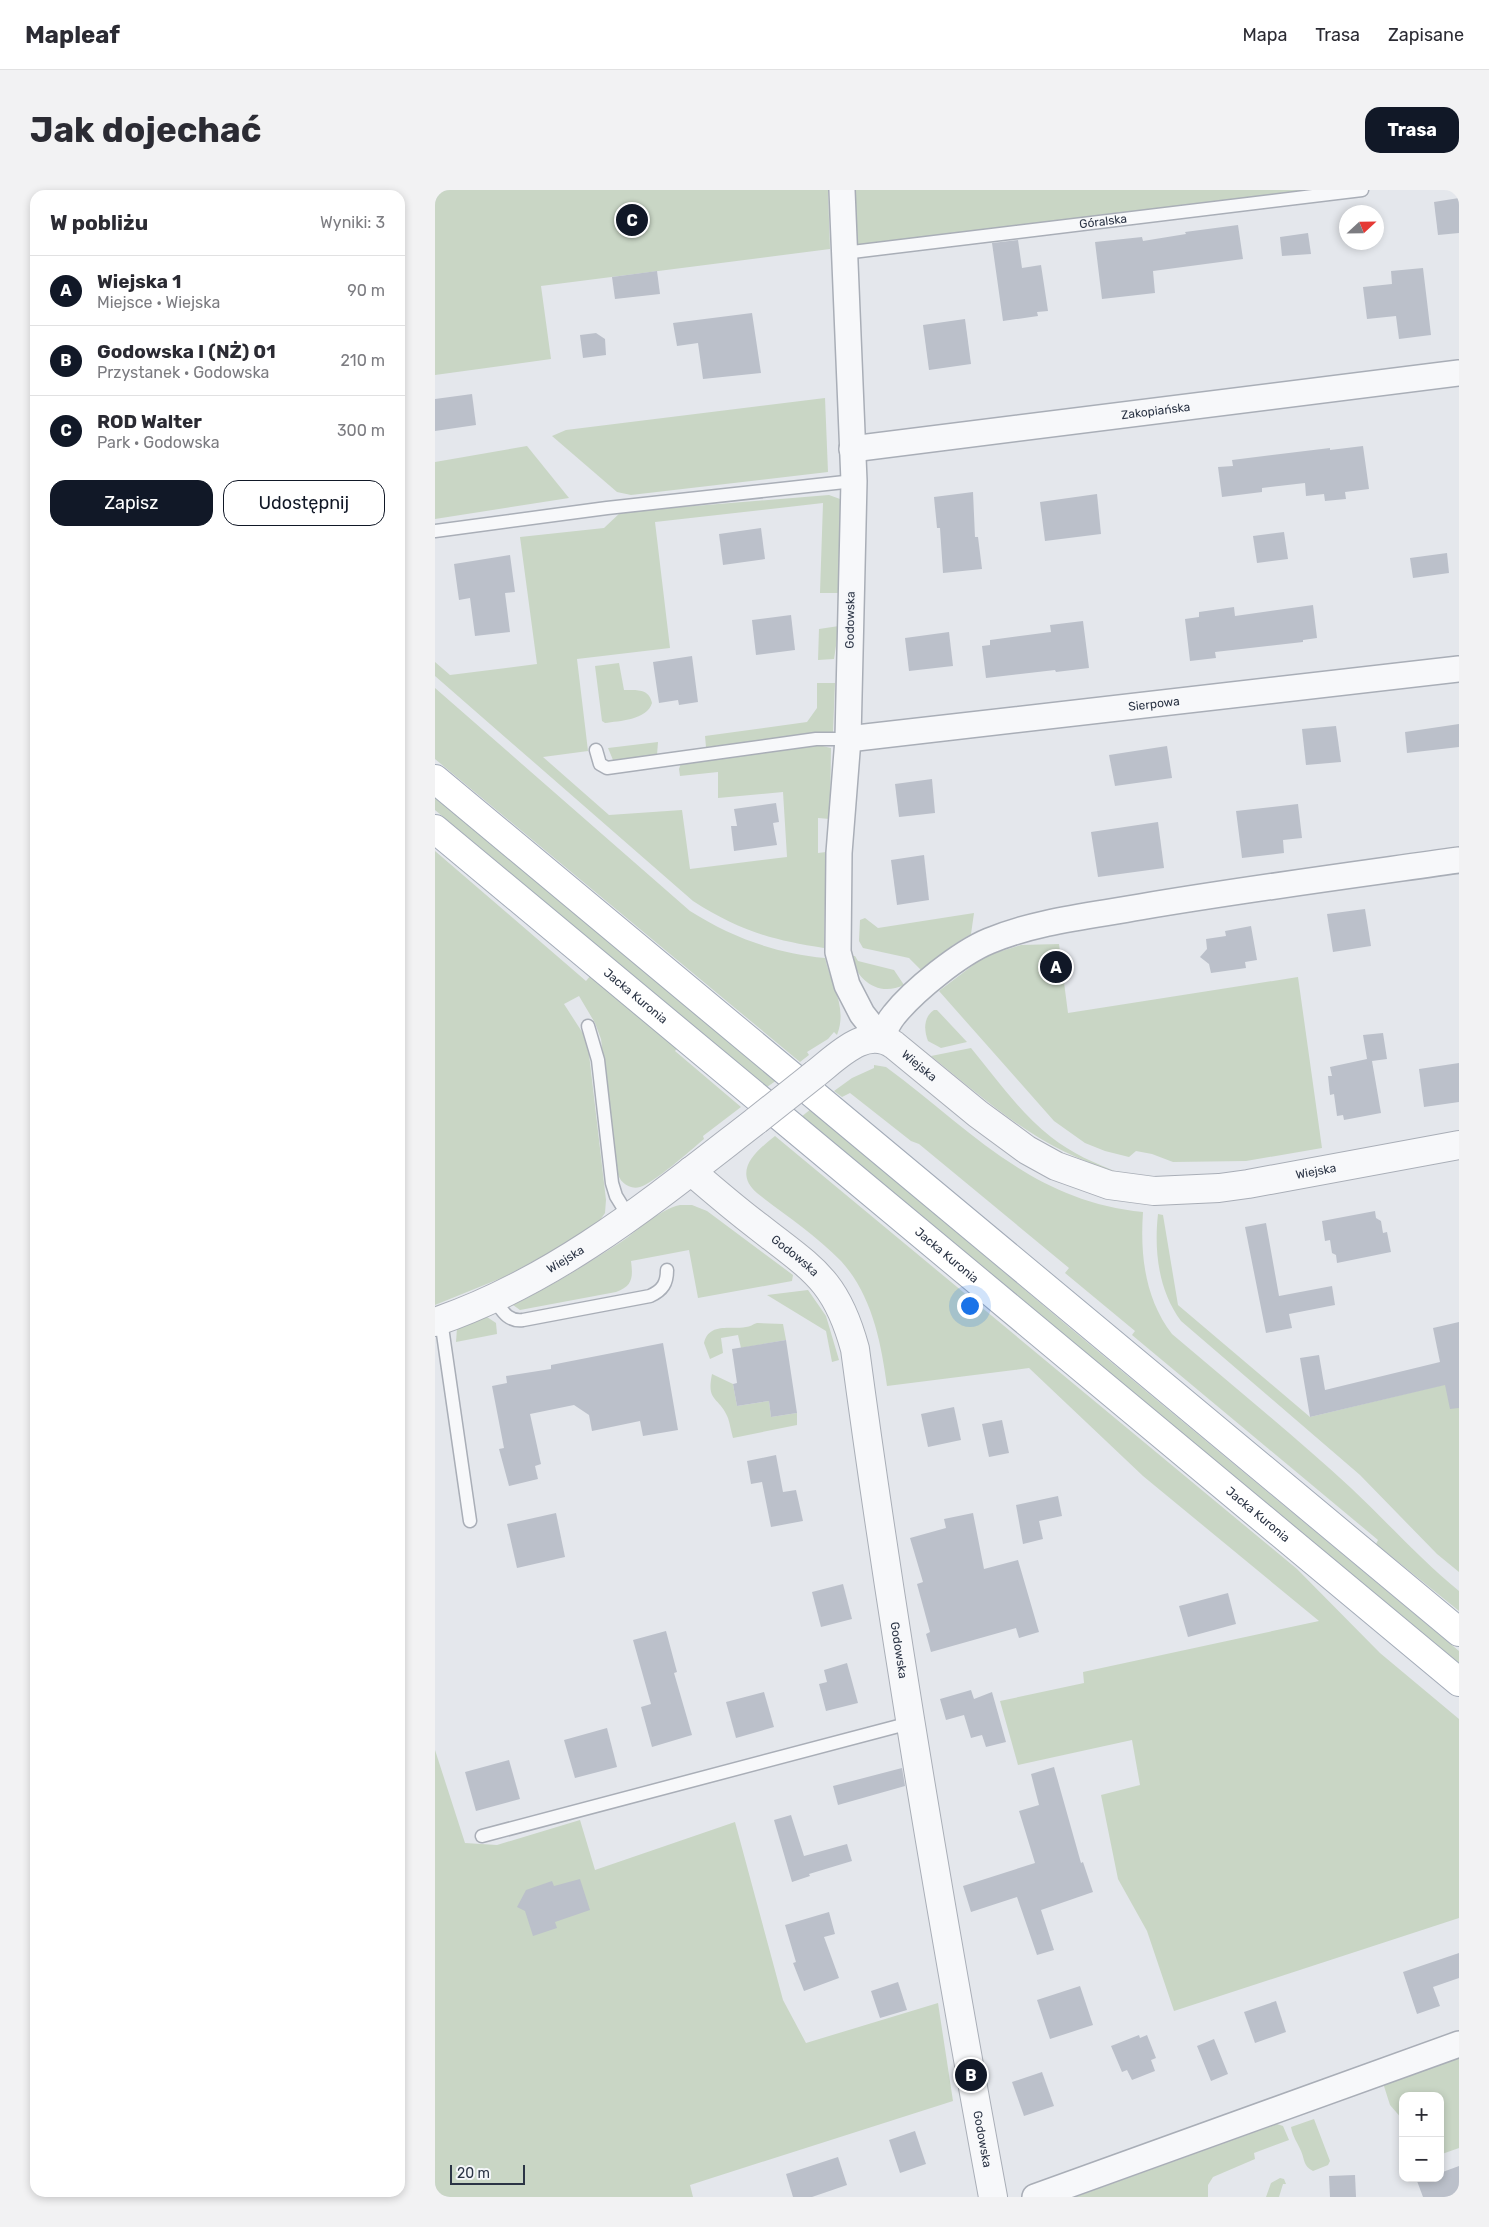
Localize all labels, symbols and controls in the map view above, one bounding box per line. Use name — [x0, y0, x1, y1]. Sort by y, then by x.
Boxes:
text: Mapleaf — [25, 21, 120, 49]
text: Mapa — [1242, 24, 1287, 46]
text: Trasa — [1315, 24, 1360, 46]
text: Zapisane — [1388, 24, 1464, 46]
button: Trasa — [1365, 107, 1459, 153]
text: Jak dojechać — [30, 109, 261, 151]
pin: C — [616, 201, 648, 239]
north arrow — [1339, 205, 1384, 250]
text: W pobliżu — [50, 210, 148, 235]
street label: Góralska — [1078, 212, 1128, 231]
text: Wyniki: 3 — [320, 213, 385, 232]
text: Wiejska 1 — [97, 270, 181, 293]
text: A — [60, 281, 72, 300]
text: 90 m — [347, 281, 385, 300]
text: Miejsce · Wiejska — [97, 293, 220, 312]
text: Godowska I (NŻ) 01 — [97, 340, 276, 363]
text: B — [60, 351, 72, 370]
text: 210 m — [340, 351, 385, 370]
text: Przystanek · Godowska — [97, 363, 269, 382]
street label: Zakopiańska — [1120, 400, 1191, 422]
text: ROD Walter — [97, 410, 202, 433]
text: C — [60, 421, 72, 440]
text: 300 m — [337, 421, 385, 440]
text: Park · Godowska — [97, 433, 220, 452]
button: Zapisz — [50, 480, 213, 526]
button: Udostępnij — [223, 480, 385, 526]
street label: Godowska — [843, 591, 857, 649]
street label: Sierpowa — [1128, 694, 1180, 714]
pin: A — [1040, 948, 1072, 986]
street label: Jacka Kuronia — [601, 965, 670, 1027]
street label: Wiejska — [899, 1047, 940, 1084]
street label: Wiejska — [1294, 1161, 1337, 1182]
street label: Jacka Kuronia — [912, 1225, 981, 1286]
street label: Godowska — [768, 1232, 822, 1279]
street label: Wiejska — [544, 1243, 587, 1276]
your location — [957, 1293, 983, 1319]
street label: Jacka Kuronia — [1223, 1484, 1293, 1545]
street label: Godowska — [888, 1621, 910, 1680]
pin: B — [955, 2056, 987, 2094]
map controls — [1399, 2092, 1444, 2182]
button: + — [1399, 2092, 1444, 2137]
street label: Godowska — [970, 2110, 994, 2168]
button: − — [1399, 2137, 1444, 2182]
scale bar — [450, 2162, 525, 2185]
text: 20 m — [457, 2165, 490, 2182]

